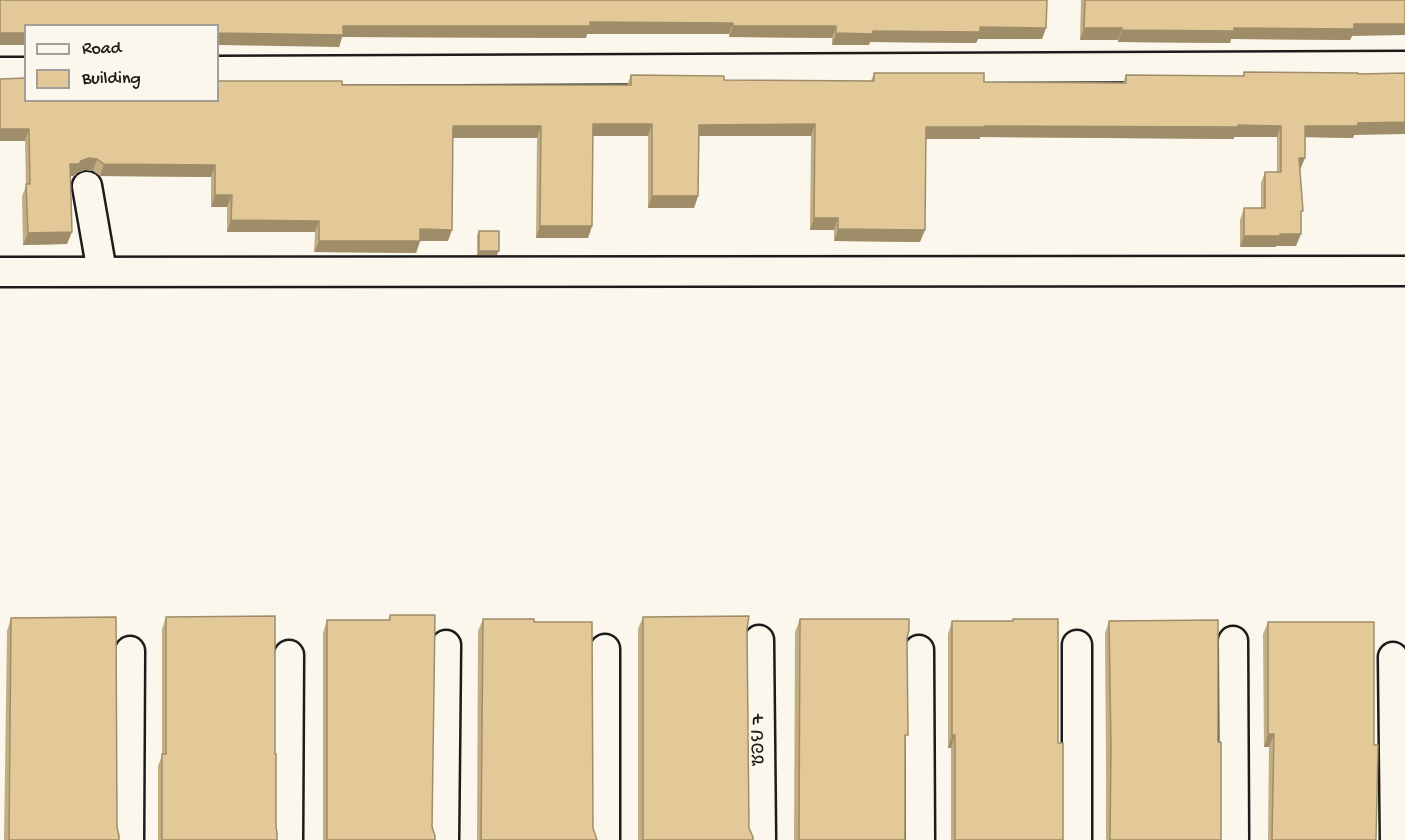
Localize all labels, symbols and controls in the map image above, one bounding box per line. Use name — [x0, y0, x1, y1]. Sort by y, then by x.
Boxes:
legend — [24, 24, 219, 102]
text: Road — [82, 39, 121, 60]
text: Building — [82, 69, 141, 90]
street label: ซอย 7 — [748, 714, 772, 766]

